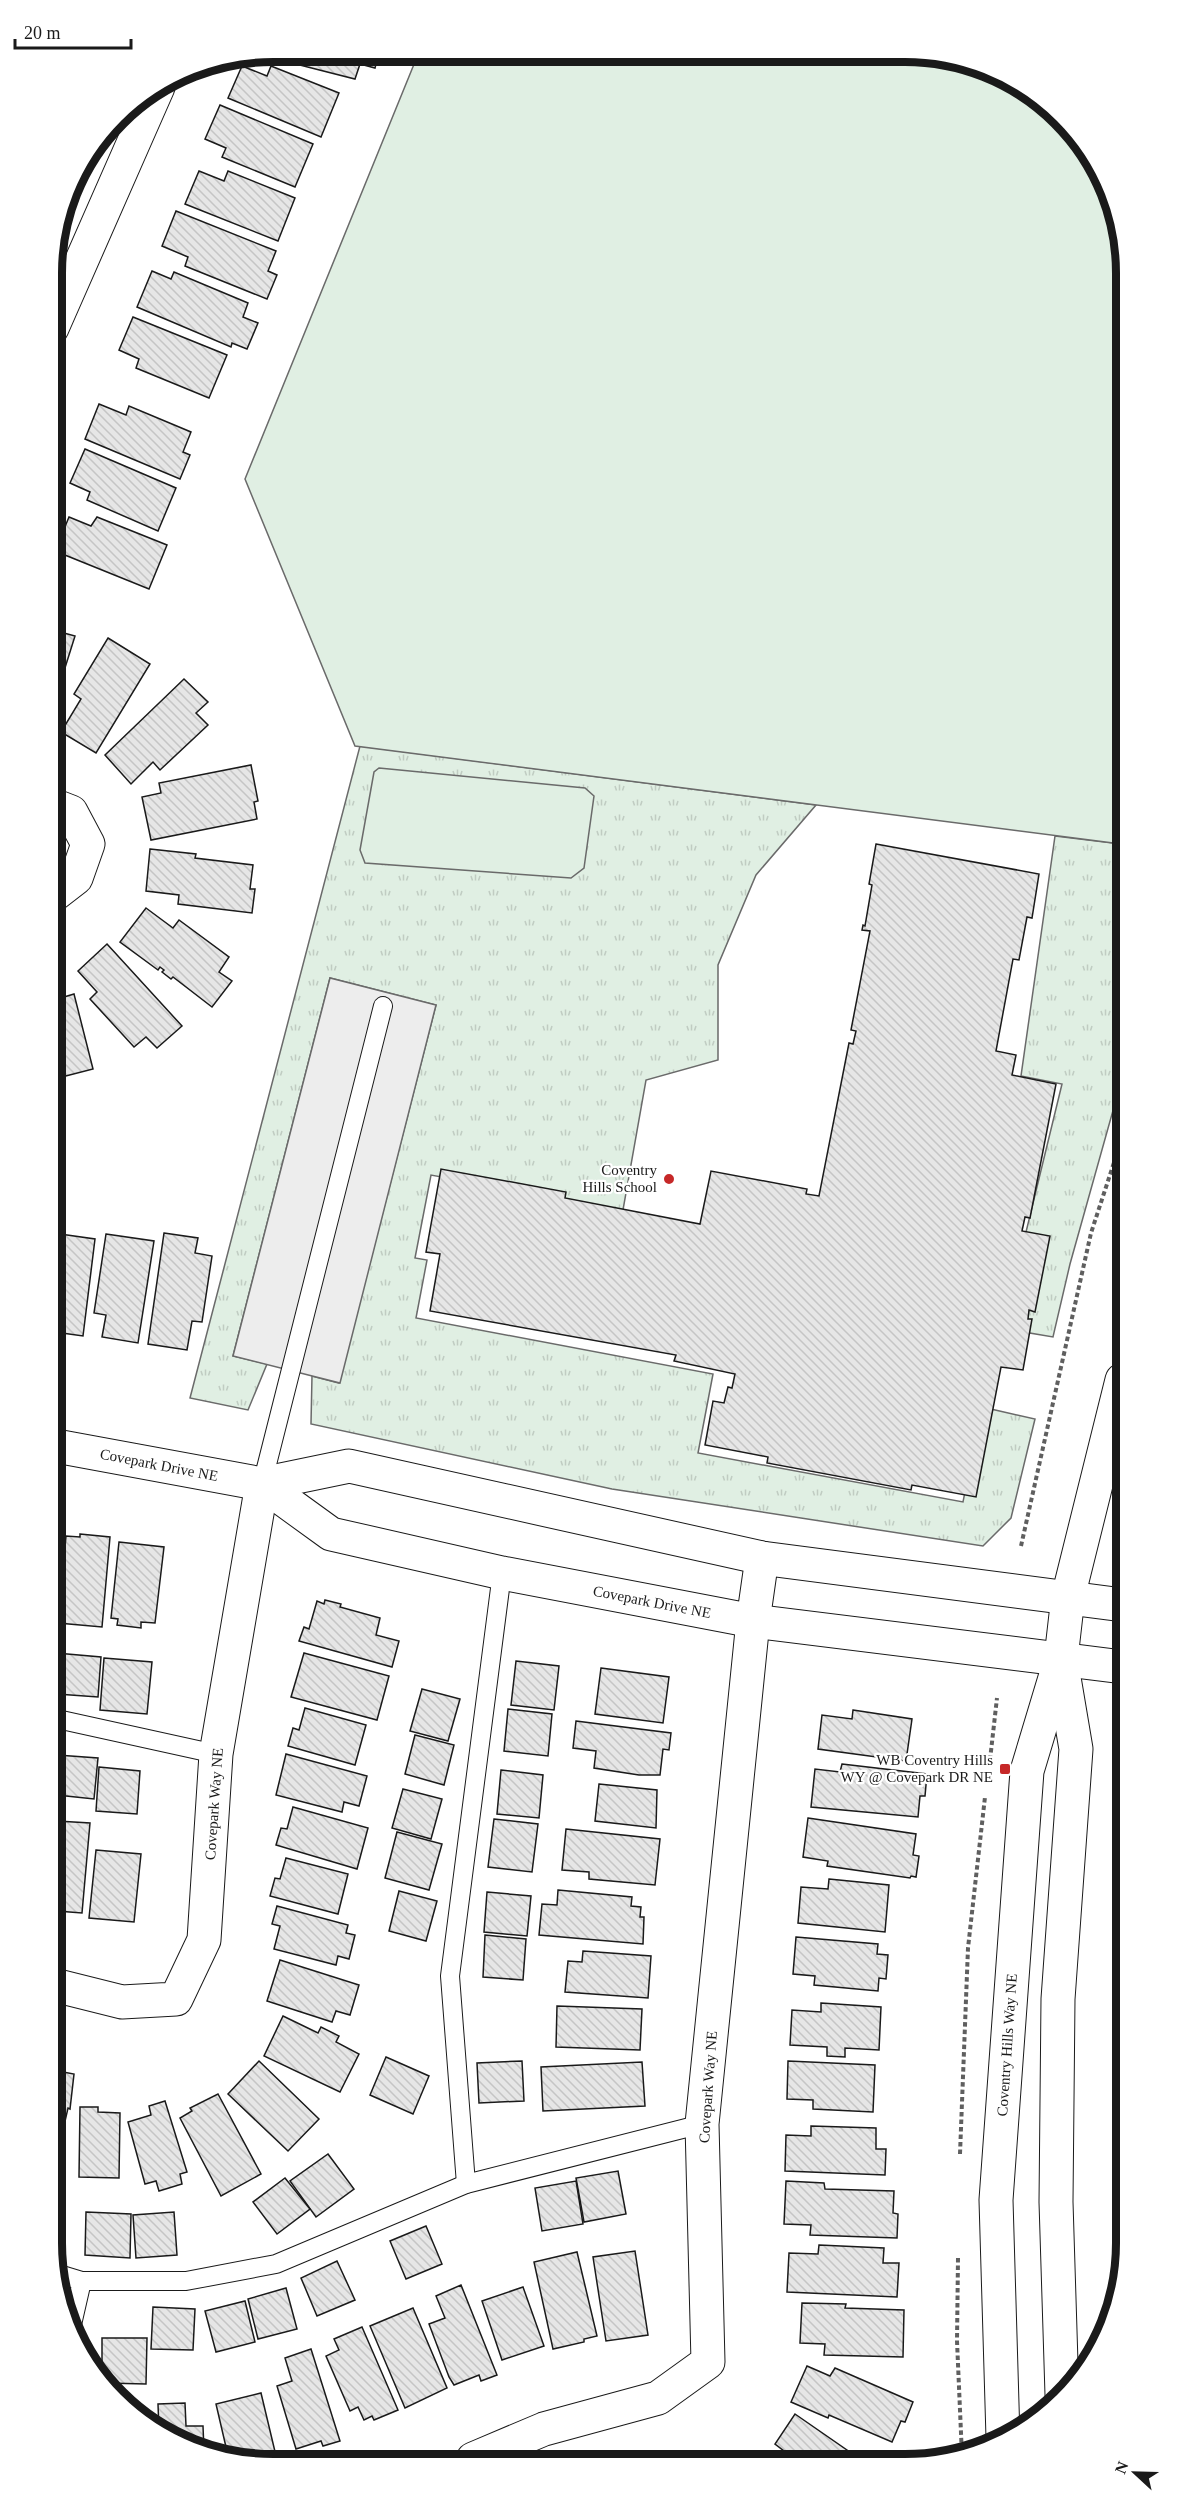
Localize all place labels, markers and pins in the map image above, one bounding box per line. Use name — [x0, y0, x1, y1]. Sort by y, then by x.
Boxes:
place label: Coventry Hills School — [582, 1162, 657, 1195]
marker: Coventry Hills School — [662, 1172, 676, 1186]
place label: WB Coventry Hills WY @ Covepark DR NE — [841, 1752, 993, 1785]
marker: WB Coventry Hills WY @ Covepark DR NE — [998, 1762, 1012, 1776]

